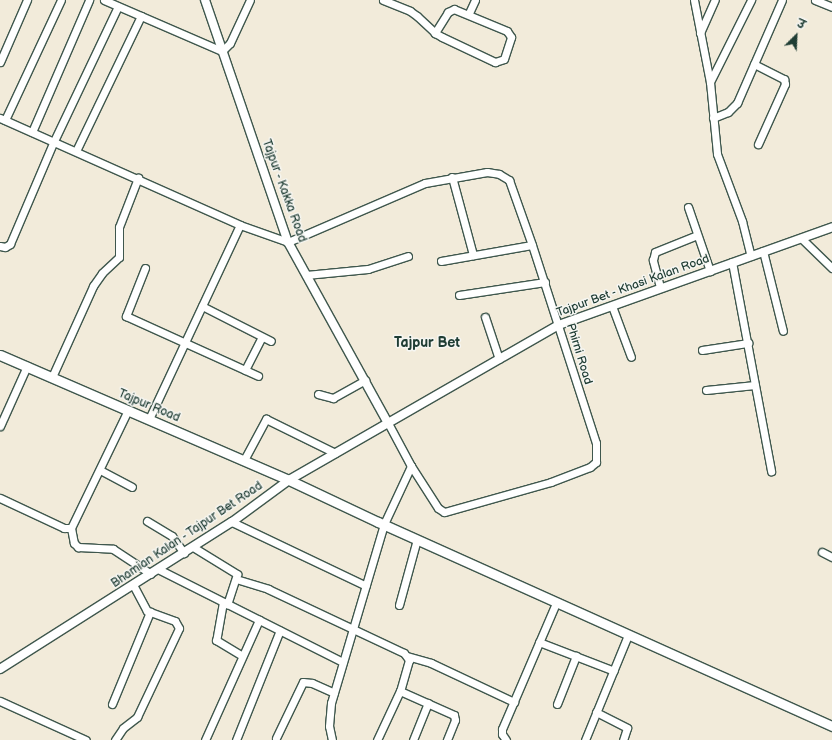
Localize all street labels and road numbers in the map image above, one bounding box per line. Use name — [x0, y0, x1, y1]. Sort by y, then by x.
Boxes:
street label: Tajpur - Kakka Road — [259, 137, 309, 245]
street label: Tajpur Bet - Khasi Kalan Road — [554, 251, 712, 321]
street label: Phirni Road — [563, 322, 595, 386]
street label: Tajpur Road — [116, 387, 182, 425]
street label: Bhamian Kalan - Tajpur Bet Road — [108, 479, 266, 591]

